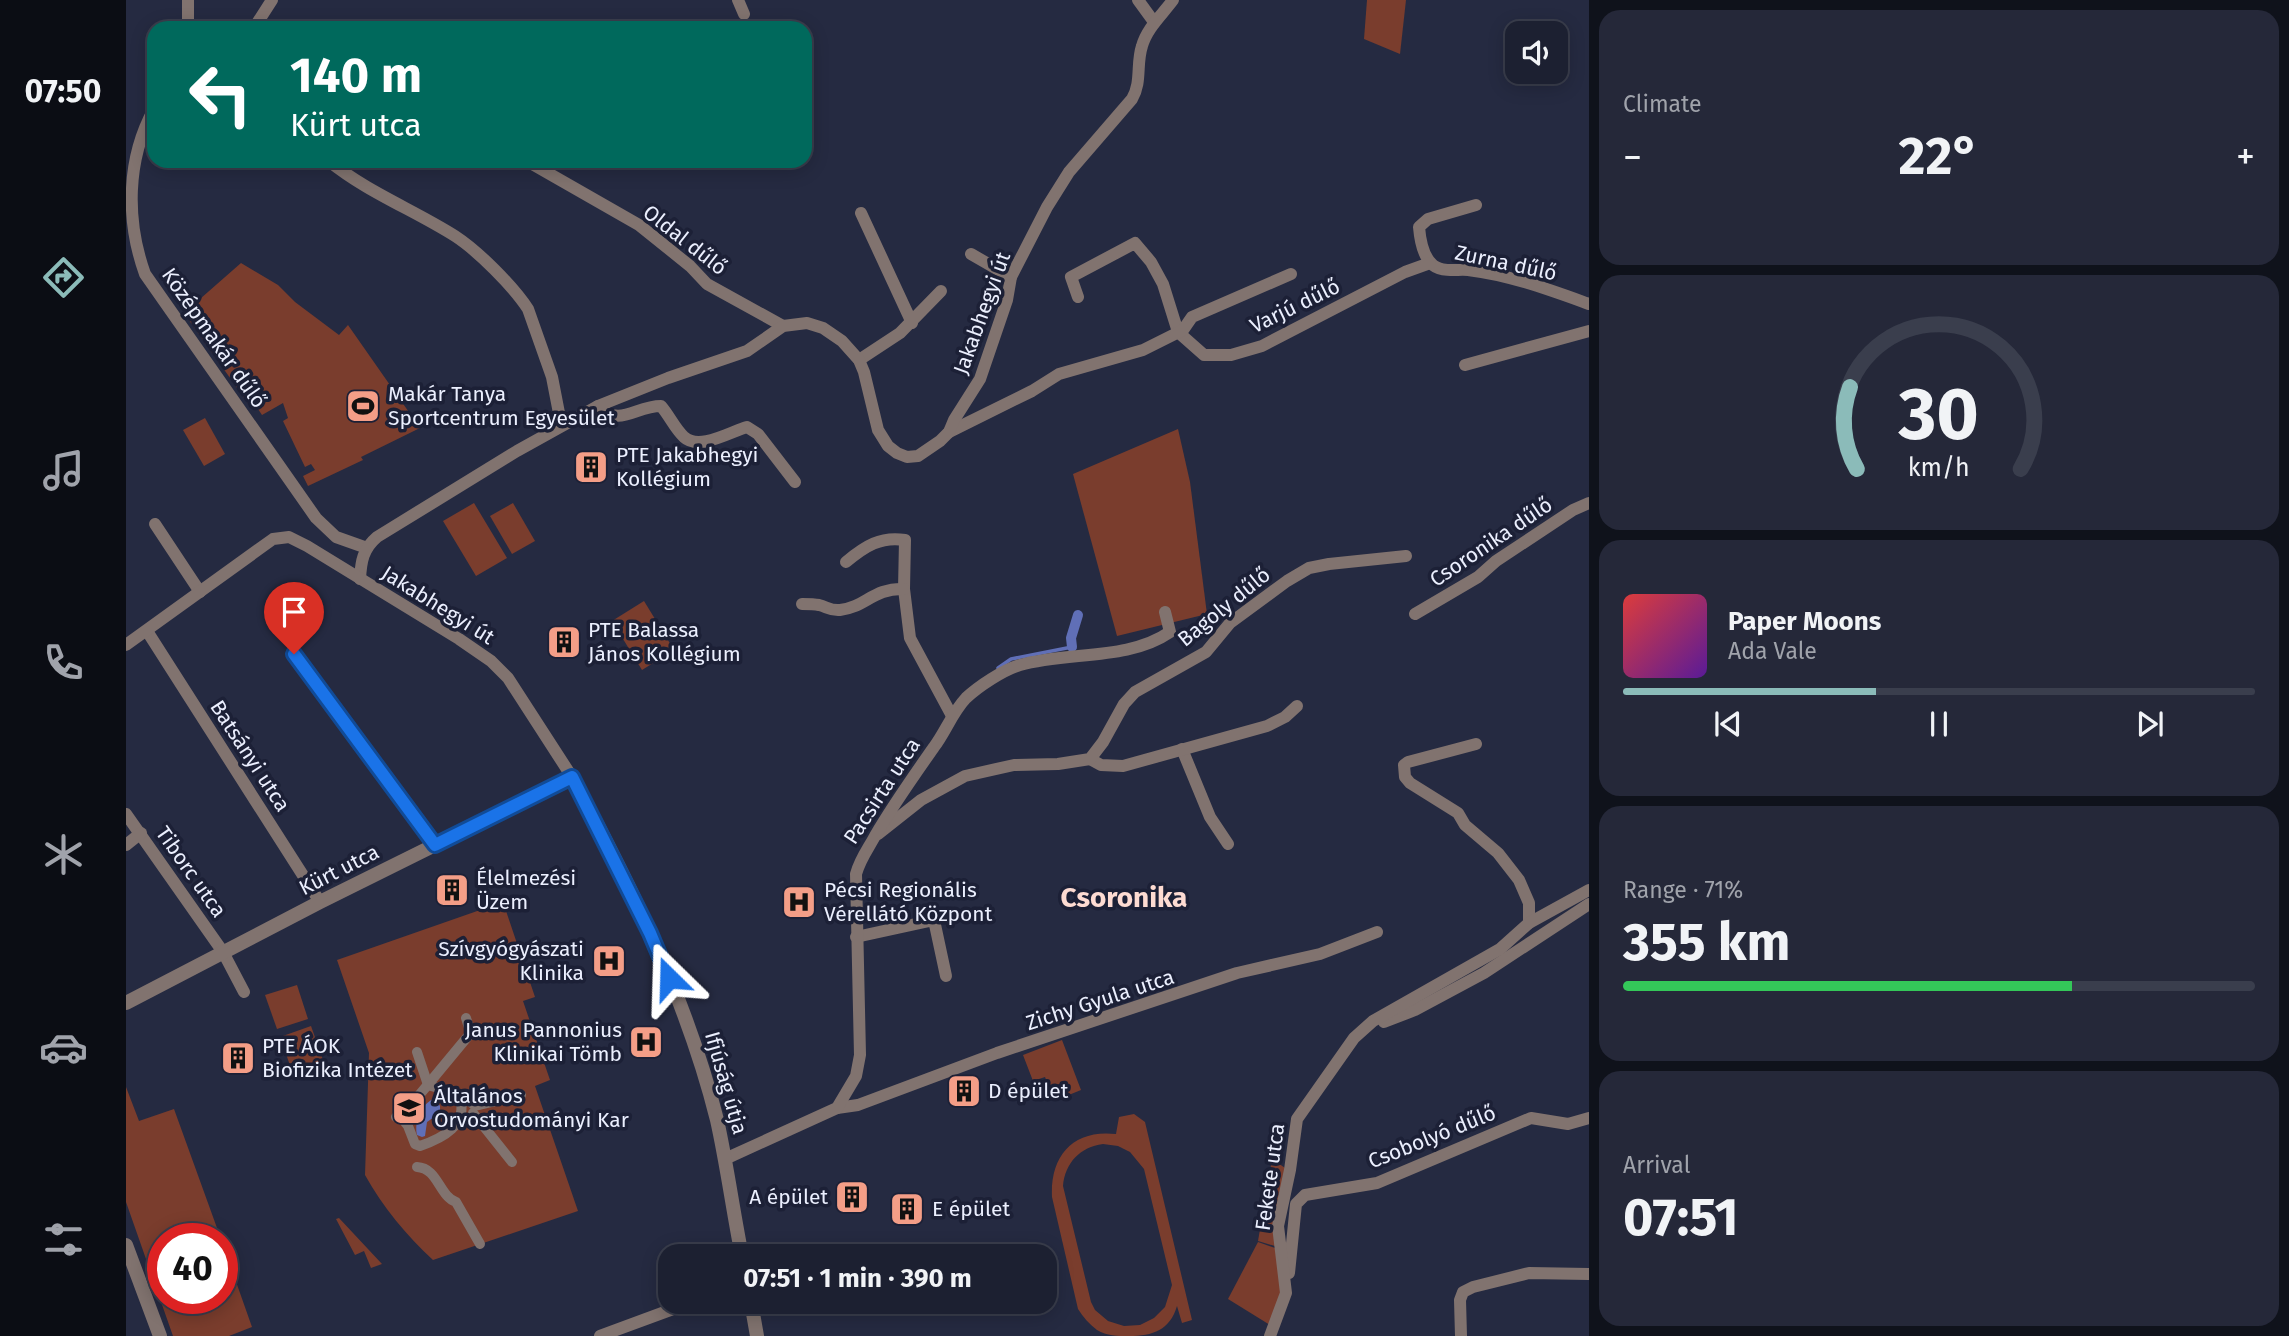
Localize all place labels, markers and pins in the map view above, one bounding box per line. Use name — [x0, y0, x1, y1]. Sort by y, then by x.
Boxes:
place label: Makár Tanya Sportcentrum Egyesület — [388, 381, 615, 431]
sports icon: Makár Tanya Sportcentrum Egyesület — [344, 387, 382, 425]
place label: PTE Jakabhegyi Kollégium — [616, 442, 758, 492]
building icon: PTE Jakabhegyi Kollégium — [572, 448, 610, 486]
pin — [264, 582, 324, 654]
place label: PTE Balassa János Kollégium — [588, 617, 741, 667]
building icon: PTE Balassa János Kollégium — [545, 623, 583, 661]
place label: Élelmezési Üzem — [476, 865, 576, 915]
building icon: Élelmezési Üzem — [433, 871, 471, 909]
place label: Pécsi Regionális Vérellátó Központ — [824, 877, 993, 927]
hospital icon: Pécsi Regionális Vérellátó Központ — [780, 883, 818, 921]
place label: Szívgyógyászati Klinika — [438, 936, 584, 986]
hospital icon: Szívgyógyászati Klinika — [590, 942, 628, 980]
place label: Janus Pannonius Klinikai Tömb — [465, 1017, 622, 1067]
hospital icon: Janus Pannonius Klinikai Tömb — [627, 1023, 665, 1061]
place label: PTE ÁOK Biofizika Intézet — [262, 1033, 413, 1083]
building icon: PTE ÁOK Biofizika Intézet — [219, 1039, 257, 1077]
building icon: D épület — [945, 1072, 983, 1110]
place label: D épület — [988, 1078, 1069, 1104]
place label: Általános Orvostudományi Kar — [434, 1083, 629, 1133]
school or university icon: Általános Orvostudományi Kar — [390, 1089, 428, 1127]
building icon: A épület — [833, 1178, 871, 1216]
place label: A épület — [749, 1184, 828, 1210]
building icon: E épület — [888, 1190, 926, 1228]
place label: E épület — [932, 1196, 1010, 1222]

